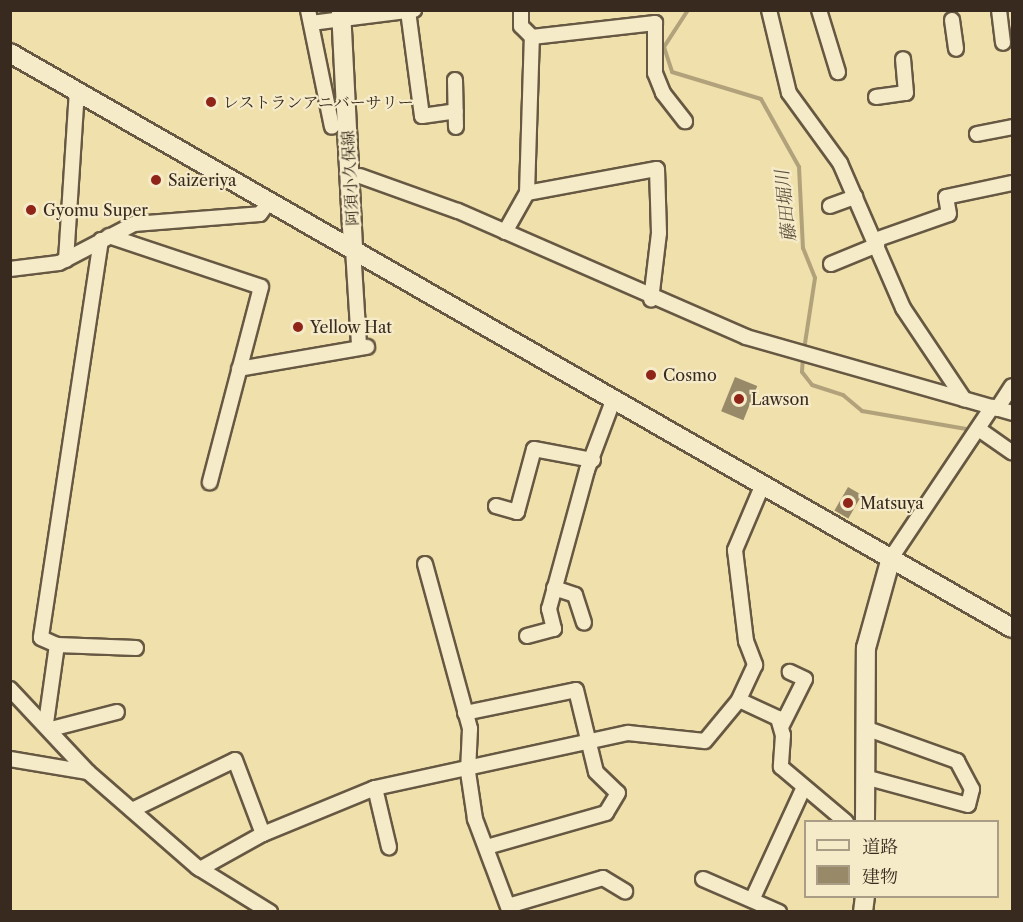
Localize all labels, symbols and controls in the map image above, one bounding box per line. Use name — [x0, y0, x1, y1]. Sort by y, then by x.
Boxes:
place label: レストランアニバーサリー — [223, 92, 415, 112]
marker: レストランアニバーサリー — [204, 95, 218, 109]
street label: 阿須小久保線 — [338, 130, 362, 226]
water label: 藤田堀川 — [771, 169, 801, 243]
place label: Saizeriya — [168, 170, 236, 190]
marker: Saizeriya — [149, 173, 163, 187]
place label: Gyomu Super — [43, 200, 148, 220]
marker: Gyomu Super — [24, 203, 38, 217]
place label: Yellow Hat — [310, 317, 393, 337]
marker: Yellow Hat — [291, 320, 305, 334]
place label: Cosmo — [663, 365, 717, 385]
marker: Cosmo — [644, 368, 658, 382]
place label: Lawson — [751, 389, 809, 409]
marker: Lawson — [732, 392, 746, 406]
place label: Matsuya — [860, 493, 924, 513]
marker: Matsuya — [841, 496, 855, 510]
legend — [804, 820, 999, 898]
text: 道路 — [862, 836, 898, 858]
text: 建物 — [862, 866, 898, 888]

